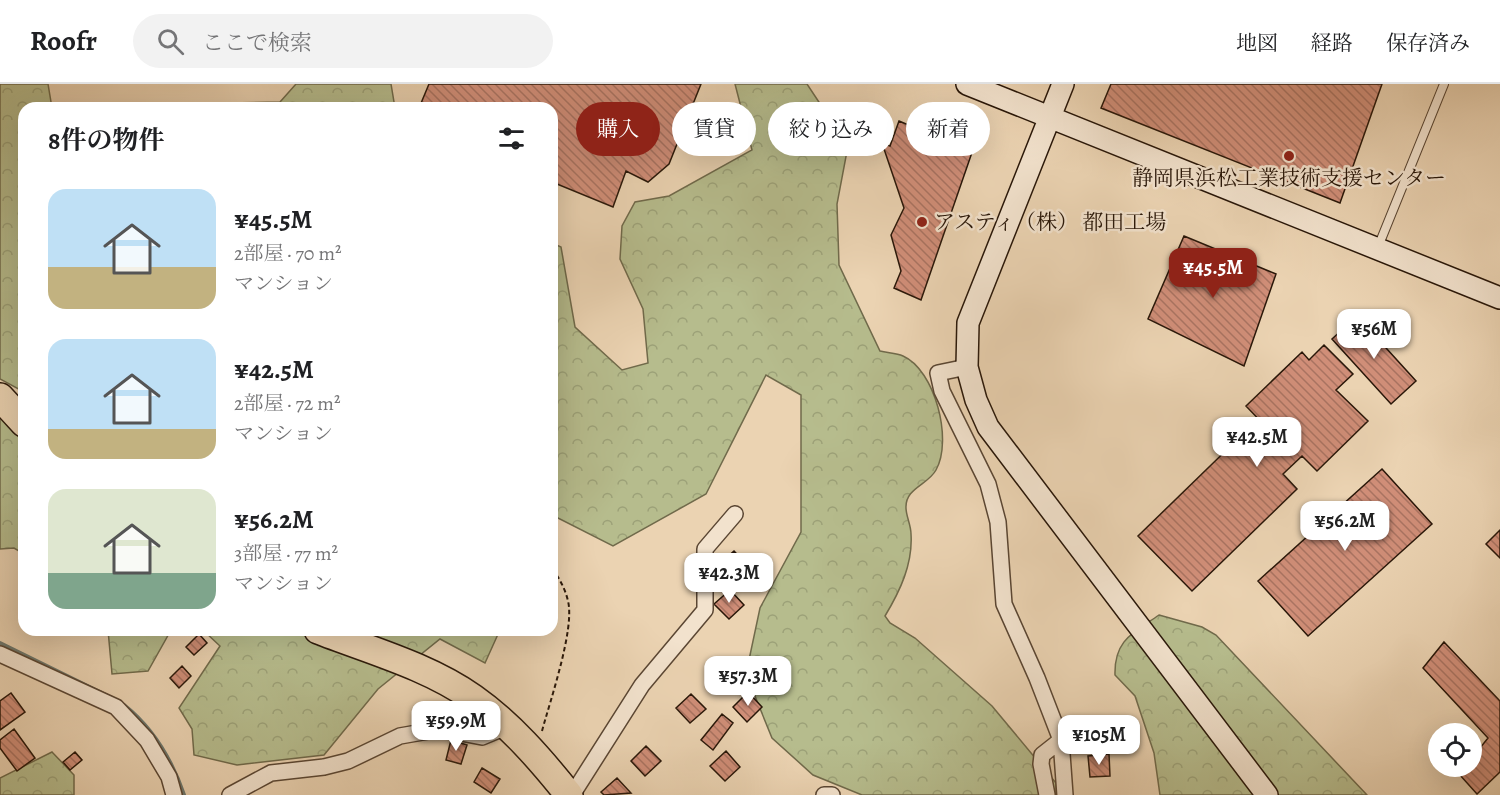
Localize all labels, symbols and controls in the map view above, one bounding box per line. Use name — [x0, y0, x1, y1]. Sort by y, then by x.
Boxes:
search box — [133, 14, 553, 68]
text: Roofr — [30, 22, 97, 60]
icon: search — [154, 25, 187, 58]
text: ここで検索 — [202, 28, 312, 58]
text: 地図 — [1236, 29, 1278, 57]
text: 経路 — [1311, 29, 1353, 57]
text: 保存済み — [1386, 29, 1470, 57]
chip: 購入 — [576, 102, 660, 156]
chip: 賃貸 — [672, 102, 756, 156]
chip: 絞り込み — [768, 102, 894, 156]
chip: 新着 — [906, 102, 990, 156]
icon: filters — [495, 122, 528, 155]
text: 8件の物件 — [48, 123, 164, 158]
marker: 静岡県浜松工業技術支援センター — [1282, 149, 1296, 163]
place label: 静岡県浜松工業技術支援センター — [1132, 164, 1446, 192]
text: ¥45.5M — [234, 202, 312, 237]
place label: アスティ（株） 都田工場 — [934, 208, 1166, 236]
icon: home — [96, 213, 168, 285]
marker: アスティ（株） 都田工場 — [915, 215, 929, 229]
text: 2部屋 · 70 m² — [234, 240, 342, 267]
pin: ¥45.5M — [1164, 248, 1262, 299]
text: ¥45.5M — [1183, 254, 1243, 281]
text: マンション — [234, 270, 333, 297]
pin: ¥56M — [1338, 309, 1410, 360]
text: ¥56M — [1351, 315, 1397, 342]
text: ¥42.5M — [234, 352, 314, 387]
icon: home — [96, 363, 168, 435]
text: 2部屋 · 72 m² — [234, 390, 340, 417]
pin: ¥42.5M — [1208, 417, 1306, 468]
text: マンション — [234, 420, 333, 447]
text: ¥42.5M — [1226, 423, 1288, 450]
pin: ¥56.2M — [1296, 501, 1394, 552]
text: ¥56.2M — [234, 502, 314, 537]
text: ¥56.2M — [1314, 507, 1376, 534]
icon: home — [96, 513, 168, 585]
text: 3部屋 · 77 m² — [234, 540, 338, 567]
pin: ¥42.3M — [680, 553, 778, 604]
text: ¥42.3M — [698, 559, 760, 586]
text: マンション — [234, 570, 333, 597]
pin: ¥57.3M — [699, 656, 797, 707]
text: ¥57.3M — [718, 662, 778, 689]
pin: ¥59.9M — [407, 701, 505, 752]
text: ¥59.9M — [426, 707, 486, 734]
pin: ¥105M — [1057, 715, 1141, 766]
text: ¥105M — [1072, 721, 1126, 748]
map controls — [1428, 723, 1482, 777]
button: locate — [1428, 723, 1482, 777]

